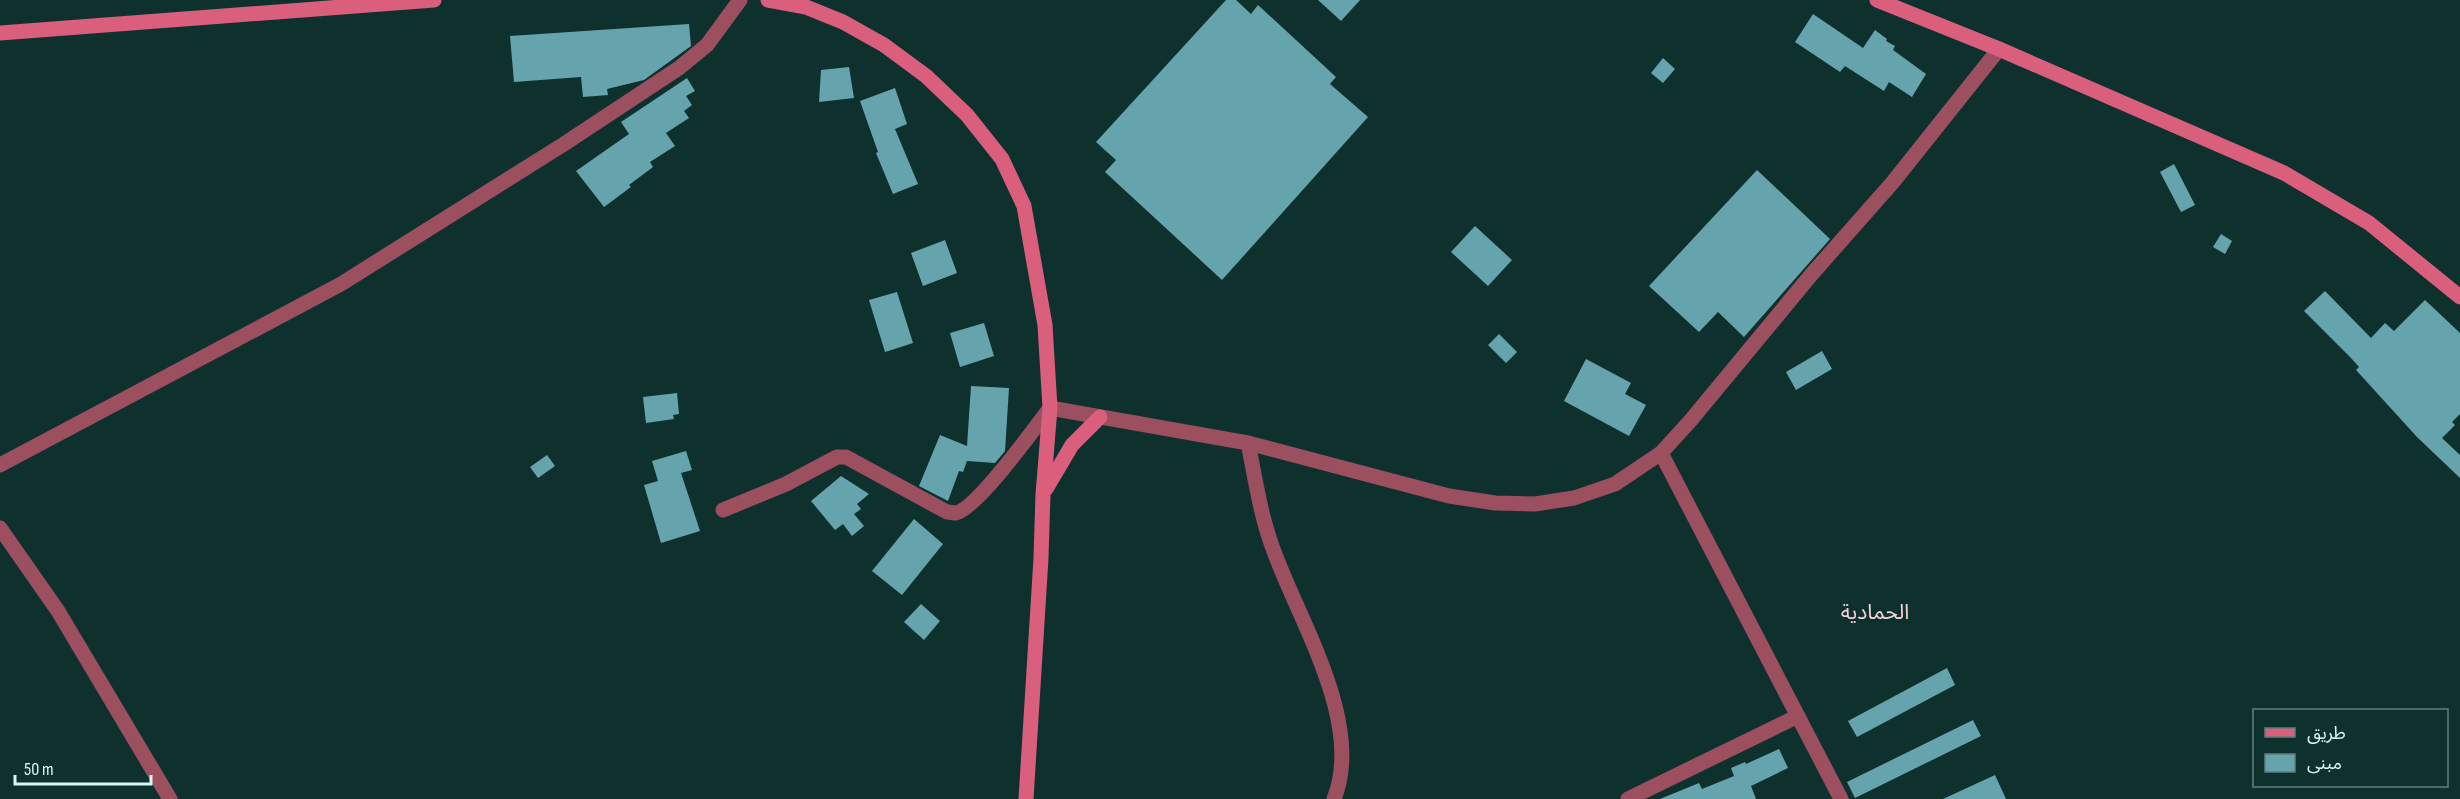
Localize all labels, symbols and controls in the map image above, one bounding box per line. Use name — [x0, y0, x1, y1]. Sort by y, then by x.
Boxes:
district label: الحمادية — [1841, 600, 1909, 625]
legend — [2253, 709, 2448, 787]
text: طريق — [2307, 723, 2346, 744]
scale bar — [15, 748, 152, 786]
text: مبنى — [2307, 753, 2342, 774]
text: 50 m — [24, 759, 54, 780]

